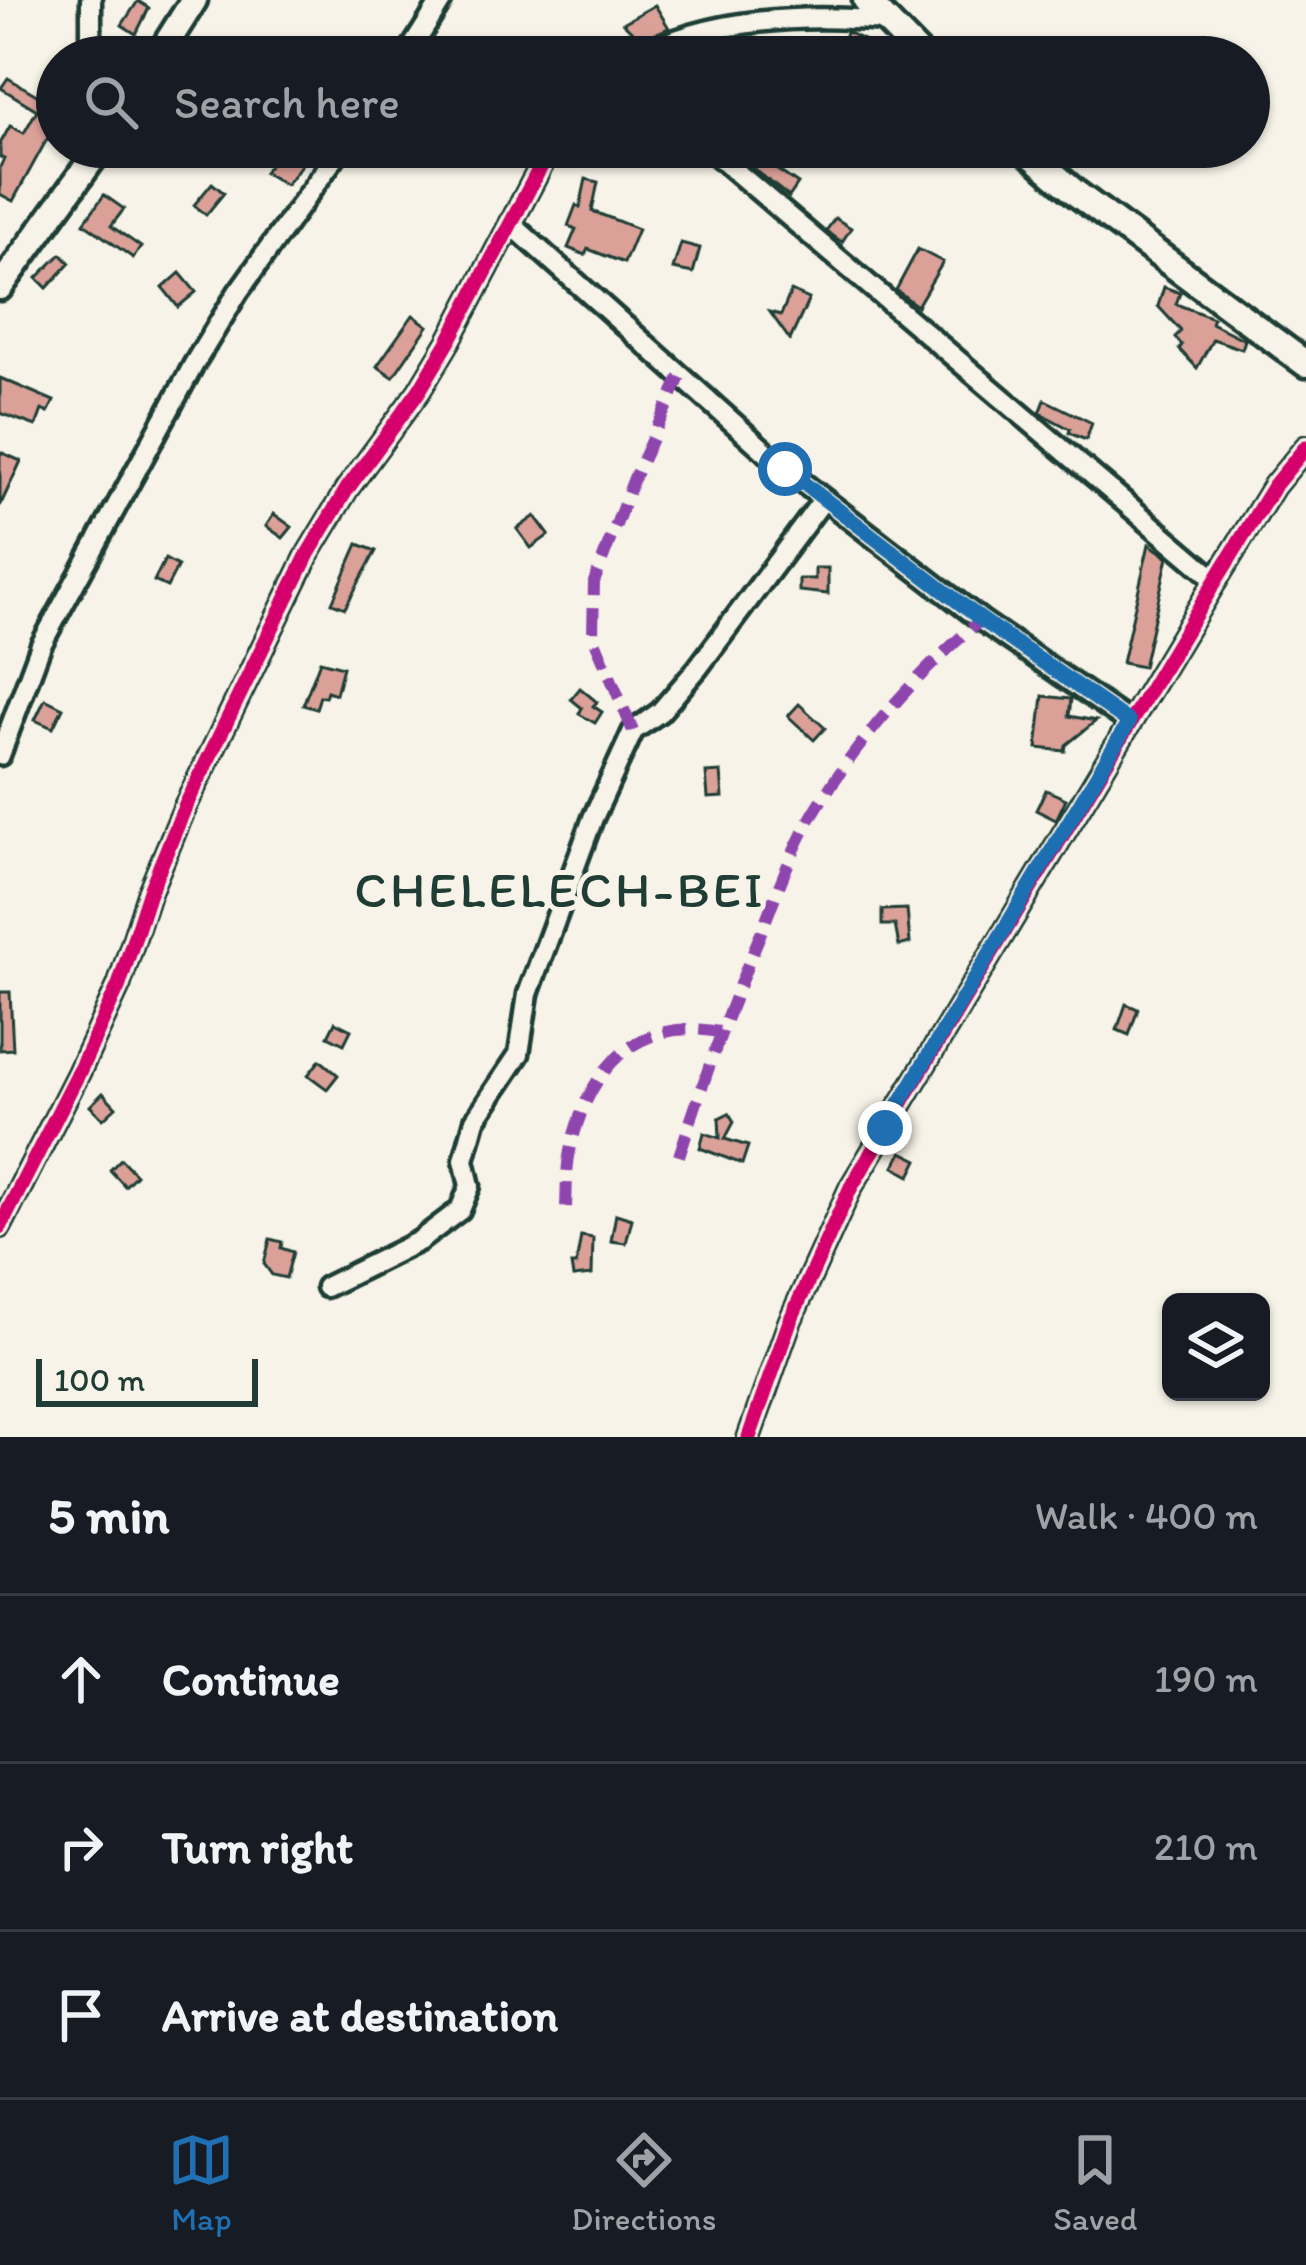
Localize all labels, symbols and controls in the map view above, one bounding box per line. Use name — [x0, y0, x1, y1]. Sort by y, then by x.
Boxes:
search box — [36, 36, 1270, 168]
icon: search — [78, 69, 144, 135]
text: Search here — [174, 75, 400, 129]
route start — [758, 442, 812, 496]
district label: CHELELECH-BEI — [354, 859, 766, 920]
route end — [858, 1101, 912, 1155]
map controls — [1162, 1293, 1270, 1401]
button: layers — [1162, 1293, 1270, 1401]
scale bar — [36, 1353, 258, 1406]
text: 100 m — [54, 1360, 145, 1399]
text: 5 min — [48, 1485, 169, 1546]
text: Walk · 400 m — [1035, 1492, 1258, 1539]
icon: ahead — [48, 1646, 114, 1712]
text: Continue — [162, 1652, 340, 1706]
text: 190 m — [1154, 1655, 1258, 1702]
icon: right — [48, 1814, 114, 1880]
text: Turn right — [162, 1820, 353, 1874]
text: 210 m — [1154, 1823, 1258, 1870]
icon: arrive — [48, 1982, 114, 2048]
text: Arrive at destination — [162, 1988, 558, 2042]
tab: Map — [168, 2127, 234, 2238]
tab: Directions — [571, 2127, 716, 2238]
tab: Saved — [1053, 2127, 1138, 2238]

